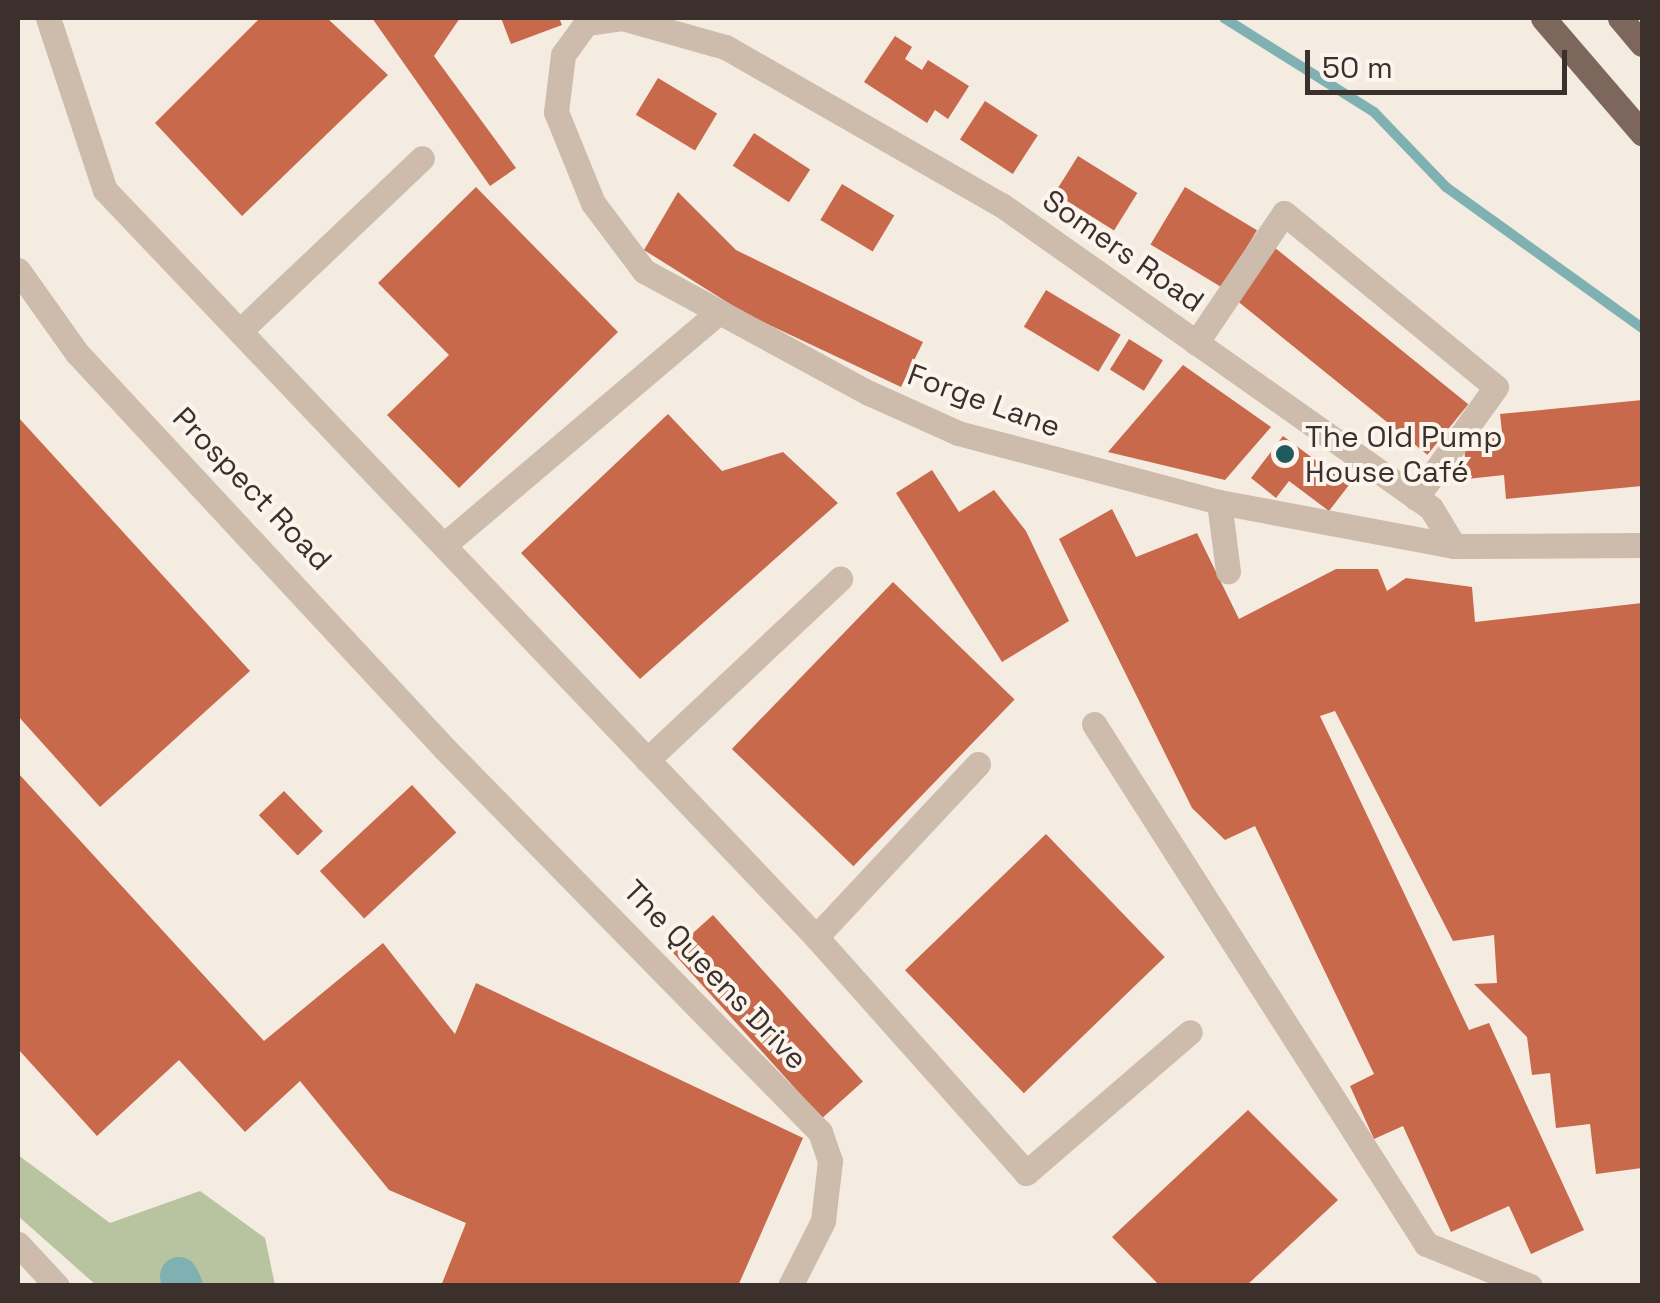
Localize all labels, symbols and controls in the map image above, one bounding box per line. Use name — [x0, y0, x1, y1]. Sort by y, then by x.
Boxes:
scale bar — [1310, 30, 1572, 92]
text: 50 m — [1322, 48, 1393, 87]
street label: Somers Road — [1035, 182, 1211, 320]
street label: Forge Lane — [903, 357, 1065, 445]
street label: Prospect Road — [165, 400, 339, 578]
place label: The Old Pump House Café — [1305, 419, 1502, 490]
marker: The Old Pump House Café — [1274, 443, 1296, 465]
street label: The Queens Drive — [615, 873, 815, 1077]

